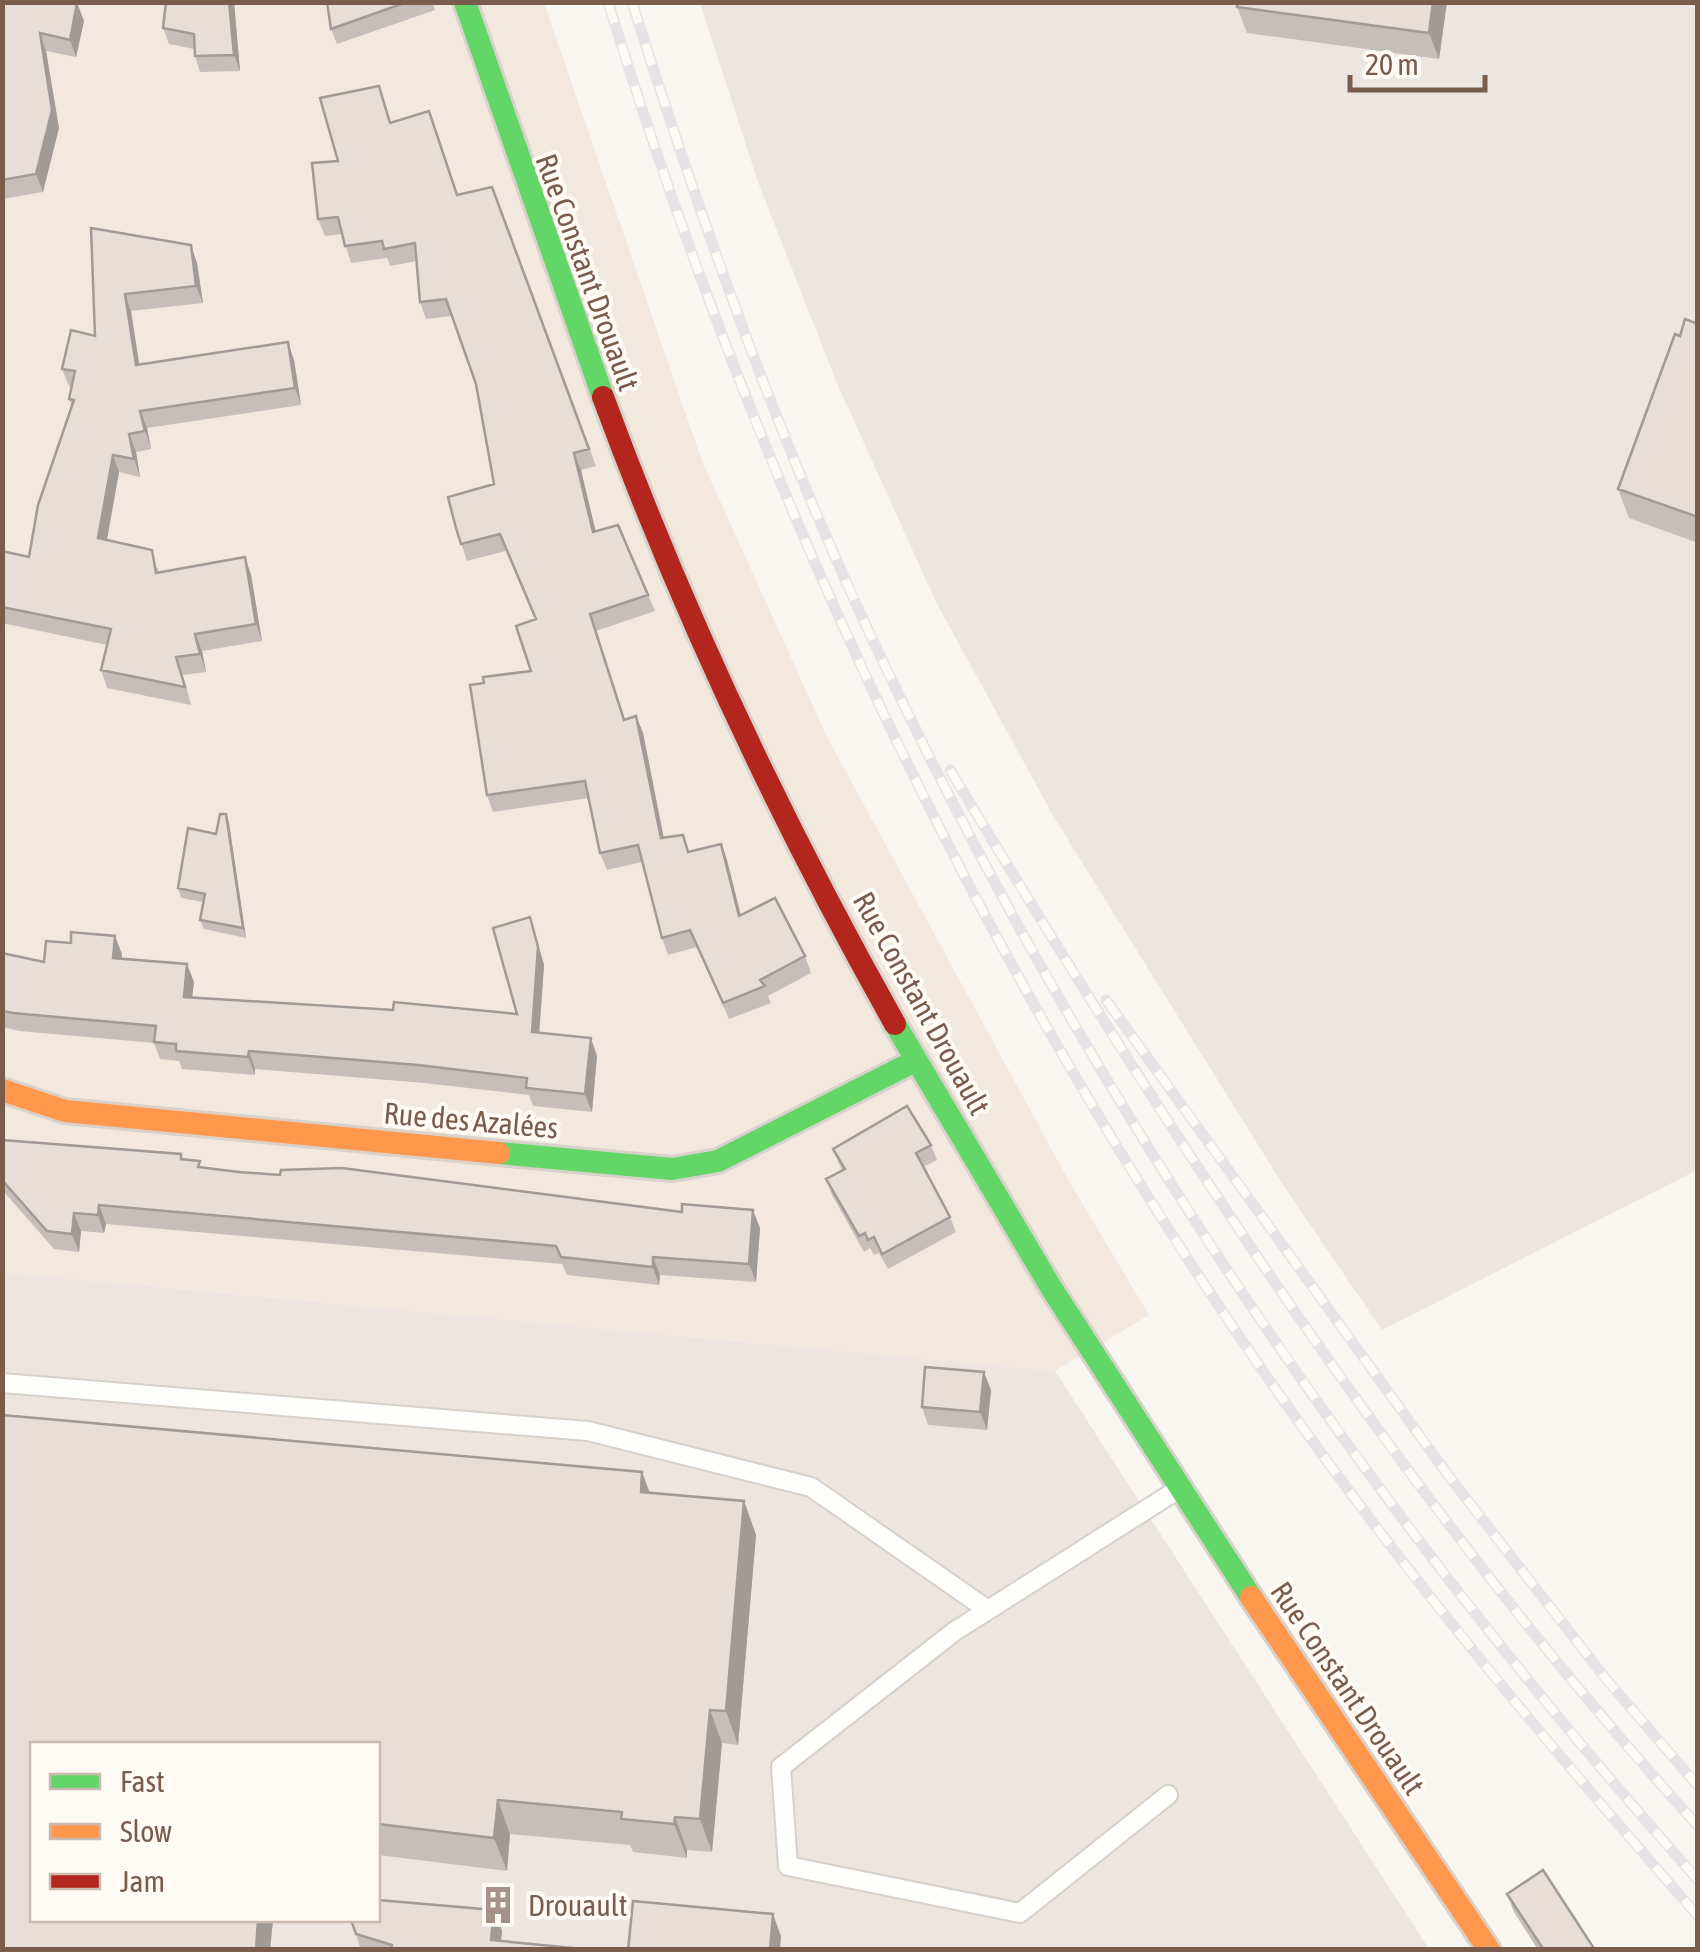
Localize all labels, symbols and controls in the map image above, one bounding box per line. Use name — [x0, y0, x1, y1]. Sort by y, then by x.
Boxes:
scale bar — [1350, 30, 1485, 92]
text: 20 m — [1365, 47, 1419, 81]
street label: Rue Constant Drouault — [529, 149, 647, 395]
street label: Rue Constant Drouault — [847, 886, 997, 1120]
street label: Rue des Azalées — [383, 1095, 559, 1145]
street label: Rue Constant Drouault — [1264, 1575, 1432, 1801]
legend — [30, 1742, 380, 1922]
text: Fast — [120, 1764, 165, 1798]
text: Slow — [120, 1814, 172, 1848]
text: Jam — [120, 1864, 165, 1898]
building icon: Drouault — [477, 1884, 519, 1926]
place label: Drouault — [528, 1888, 627, 1922]

